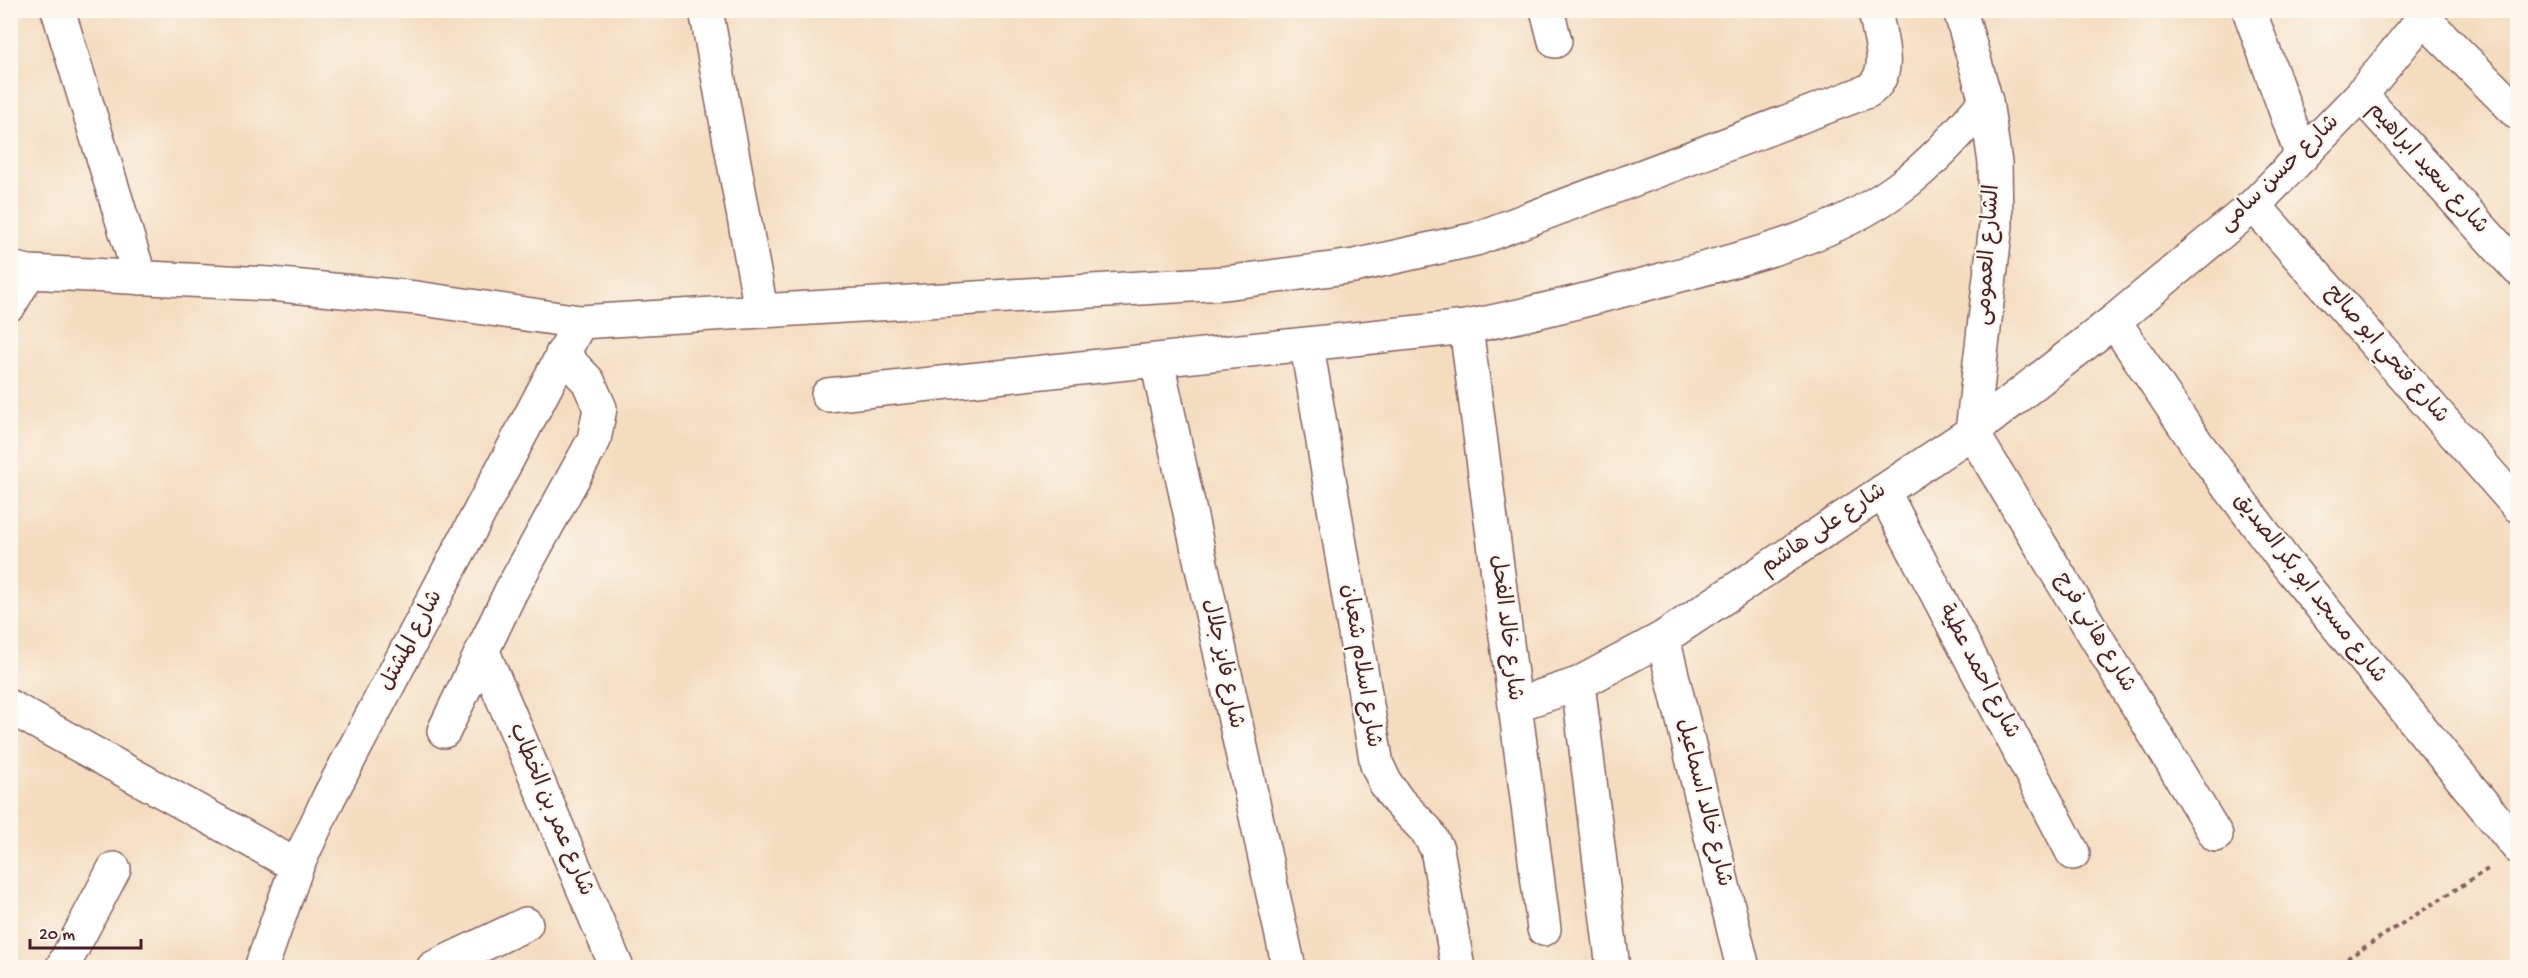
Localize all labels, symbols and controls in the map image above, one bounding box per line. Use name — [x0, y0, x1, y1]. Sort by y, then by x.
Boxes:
street label: شارع سعيد ابراهيم — [2361, 98, 2493, 240]
street label: شارع حسن سامى — [2214, 110, 2346, 238]
street label: الشارع العمومى — [1971, 184, 2007, 326]
street label: شارع فتحي ابو صالح — [2316, 280, 2453, 432]
street label: شارع على هاشم — [1756, 478, 1892, 582]
street label: شارع مسجد ابو بكر الصديق — [2227, 489, 2391, 689]
street label: شارع خالد الفحل — [1483, 553, 1527, 703]
street label: شارع هاني فرج — [2045, 568, 2140, 699]
street label: شارع اسلام شعبان — [1334, 582, 1386, 750]
street label: شارع المشتل — [375, 586, 449, 696]
street label: شارع فايز جلال — [1196, 597, 1248, 731]
street label: شارع احمد عطية — [1932, 600, 2024, 744]
street label: شارع خالد اسماعيل — [1670, 716, 1736, 890]
street label: شارع عمر بن الخطاب — [502, 720, 598, 900]
scale bar — [30, 912, 141, 950]
text: 20 m — [39, 925, 75, 946]

